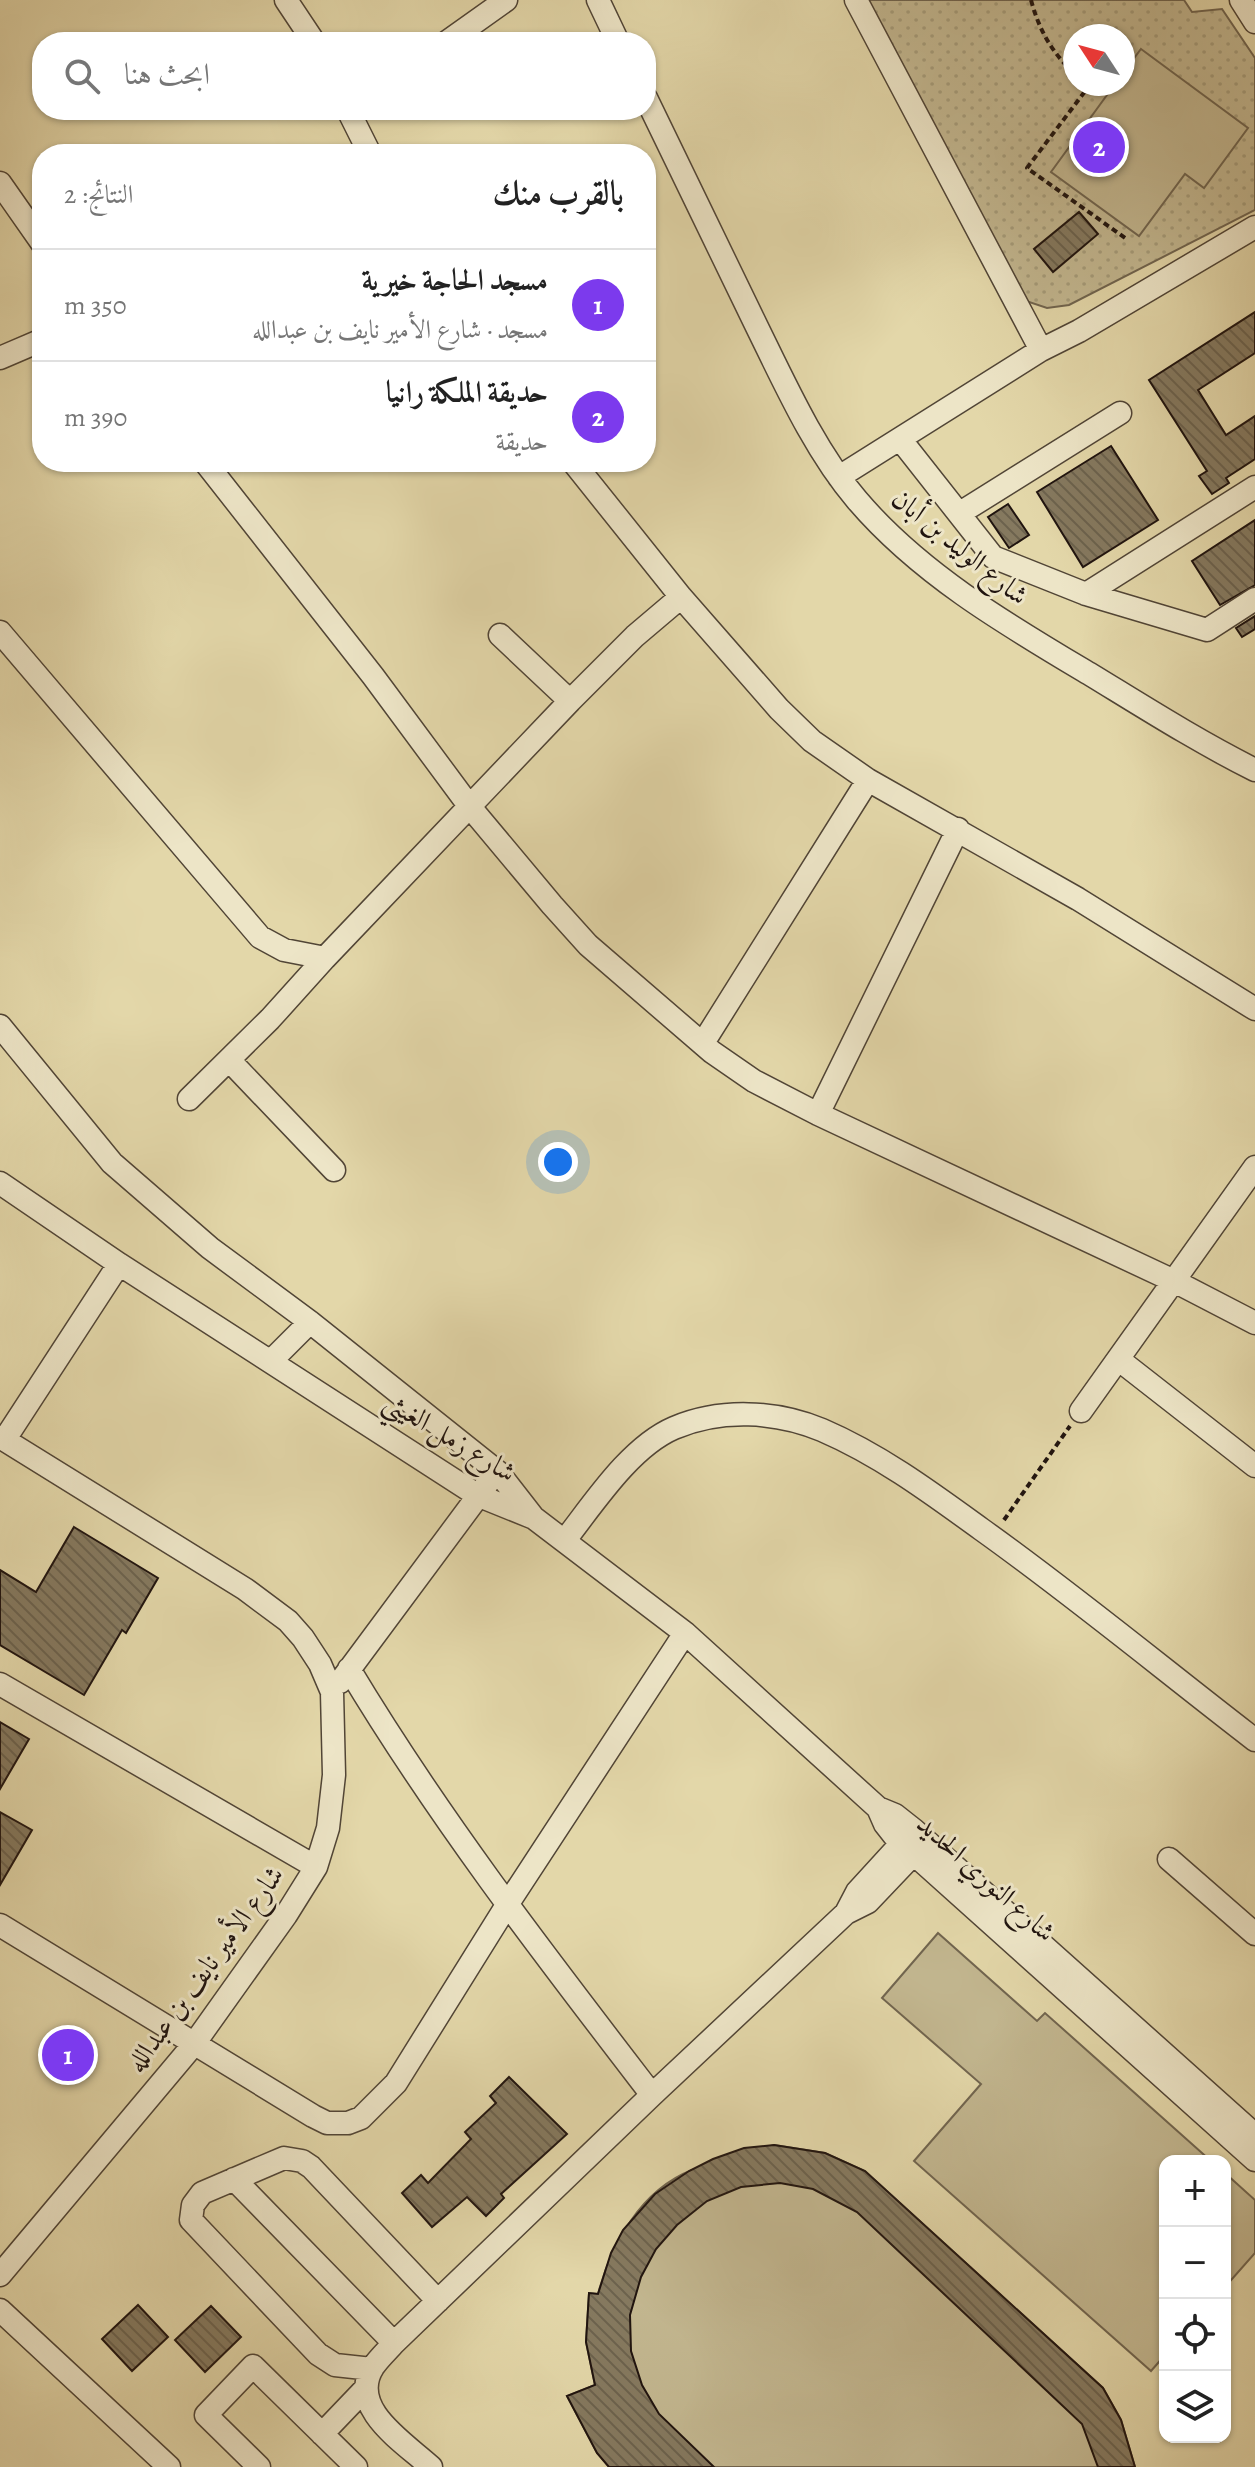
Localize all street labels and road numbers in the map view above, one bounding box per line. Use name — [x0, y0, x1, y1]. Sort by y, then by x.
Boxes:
street label: شارع الوليد بن أبان — [881, 479, 1037, 617]
street label: شارع زمل الغيثي — [373, 1383, 523, 1497]
street label: شارع النوري الحديد — [906, 1805, 1064, 1954]
street label: شارع الأمير نايف بن عبدالله — [117, 1858, 296, 2083]

